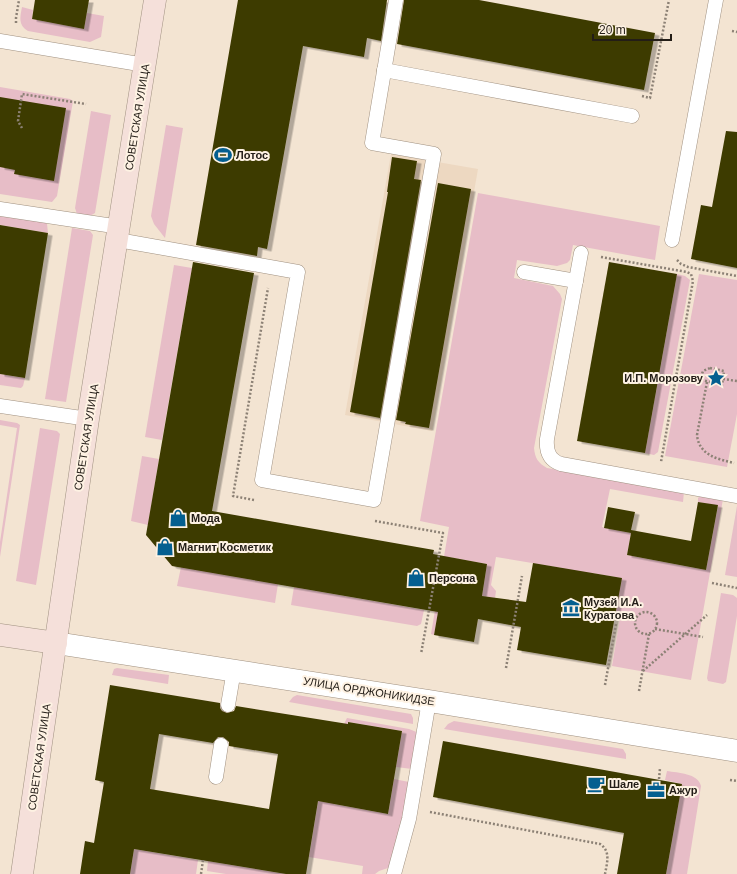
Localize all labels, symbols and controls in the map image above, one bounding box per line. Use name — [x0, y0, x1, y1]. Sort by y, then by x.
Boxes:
scale bar — [593, 16, 671, 42]
text: 20 m — [599, 23, 626, 37]
street label: СОВЕТСКАЯ УЛИЦА — [123, 62, 151, 171]
sports icon: Лотос — [213, 145, 233, 165]
place label: Лотос — [236, 149, 268, 161]
place icon: И.П. Морозову — [706, 368, 726, 388]
place label: И.П. Морозову — [624, 372, 704, 384]
street label: СОВЕТСКАЯ УЛИЦА — [72, 382, 100, 491]
shop icon: Мода — [168, 508, 188, 528]
place label: Мода — [191, 512, 221, 524]
shop icon: Магнит Косметик — [155, 537, 175, 557]
place label: Магнит Косметик — [178, 541, 272, 553]
shop icon: Персона — [406, 568, 426, 588]
place label: Персона — [429, 572, 476, 584]
place label: Музей И.А. Куратова — [584, 596, 642, 621]
museum icon: Музей И.А. Куратова — [561, 598, 581, 618]
street label: УЛИЦА ОРДЖОНИКИДЗЕ — [302, 675, 436, 707]
street label: СОВЕТСКАЯ УЛИЦА — [26, 702, 53, 811]
cafe icon: Шале — [586, 774, 606, 794]
place label: Шале — [609, 778, 639, 790]
office icon: Ажур — [646, 780, 666, 800]
place label: Ажур — [669, 784, 698, 796]

